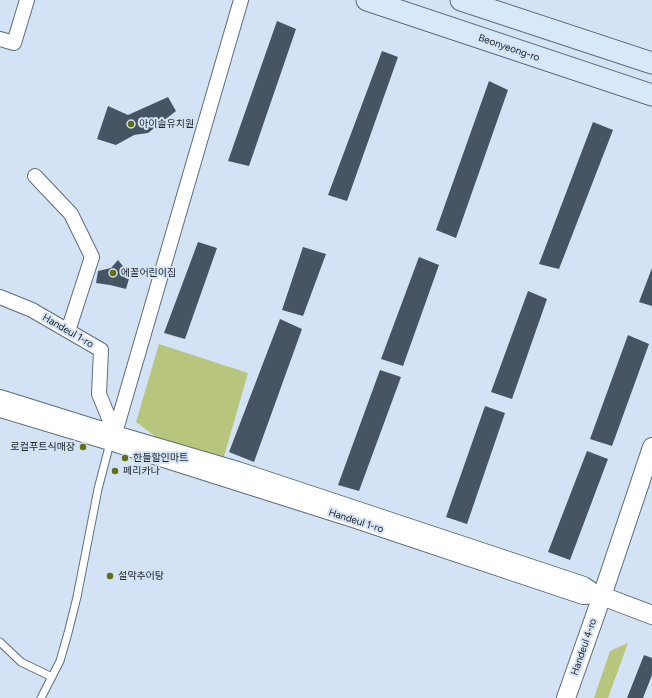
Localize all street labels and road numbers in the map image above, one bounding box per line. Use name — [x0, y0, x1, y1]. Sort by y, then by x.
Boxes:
street label: Beonyeong-ro — [477, 32, 541, 64]
street label: Handeul 1-ro — [40, 311, 96, 351]
street label: Handeul 1-ro — [327, 506, 385, 536]
street label: Handeul 4-ro — [569, 617, 599, 677]

